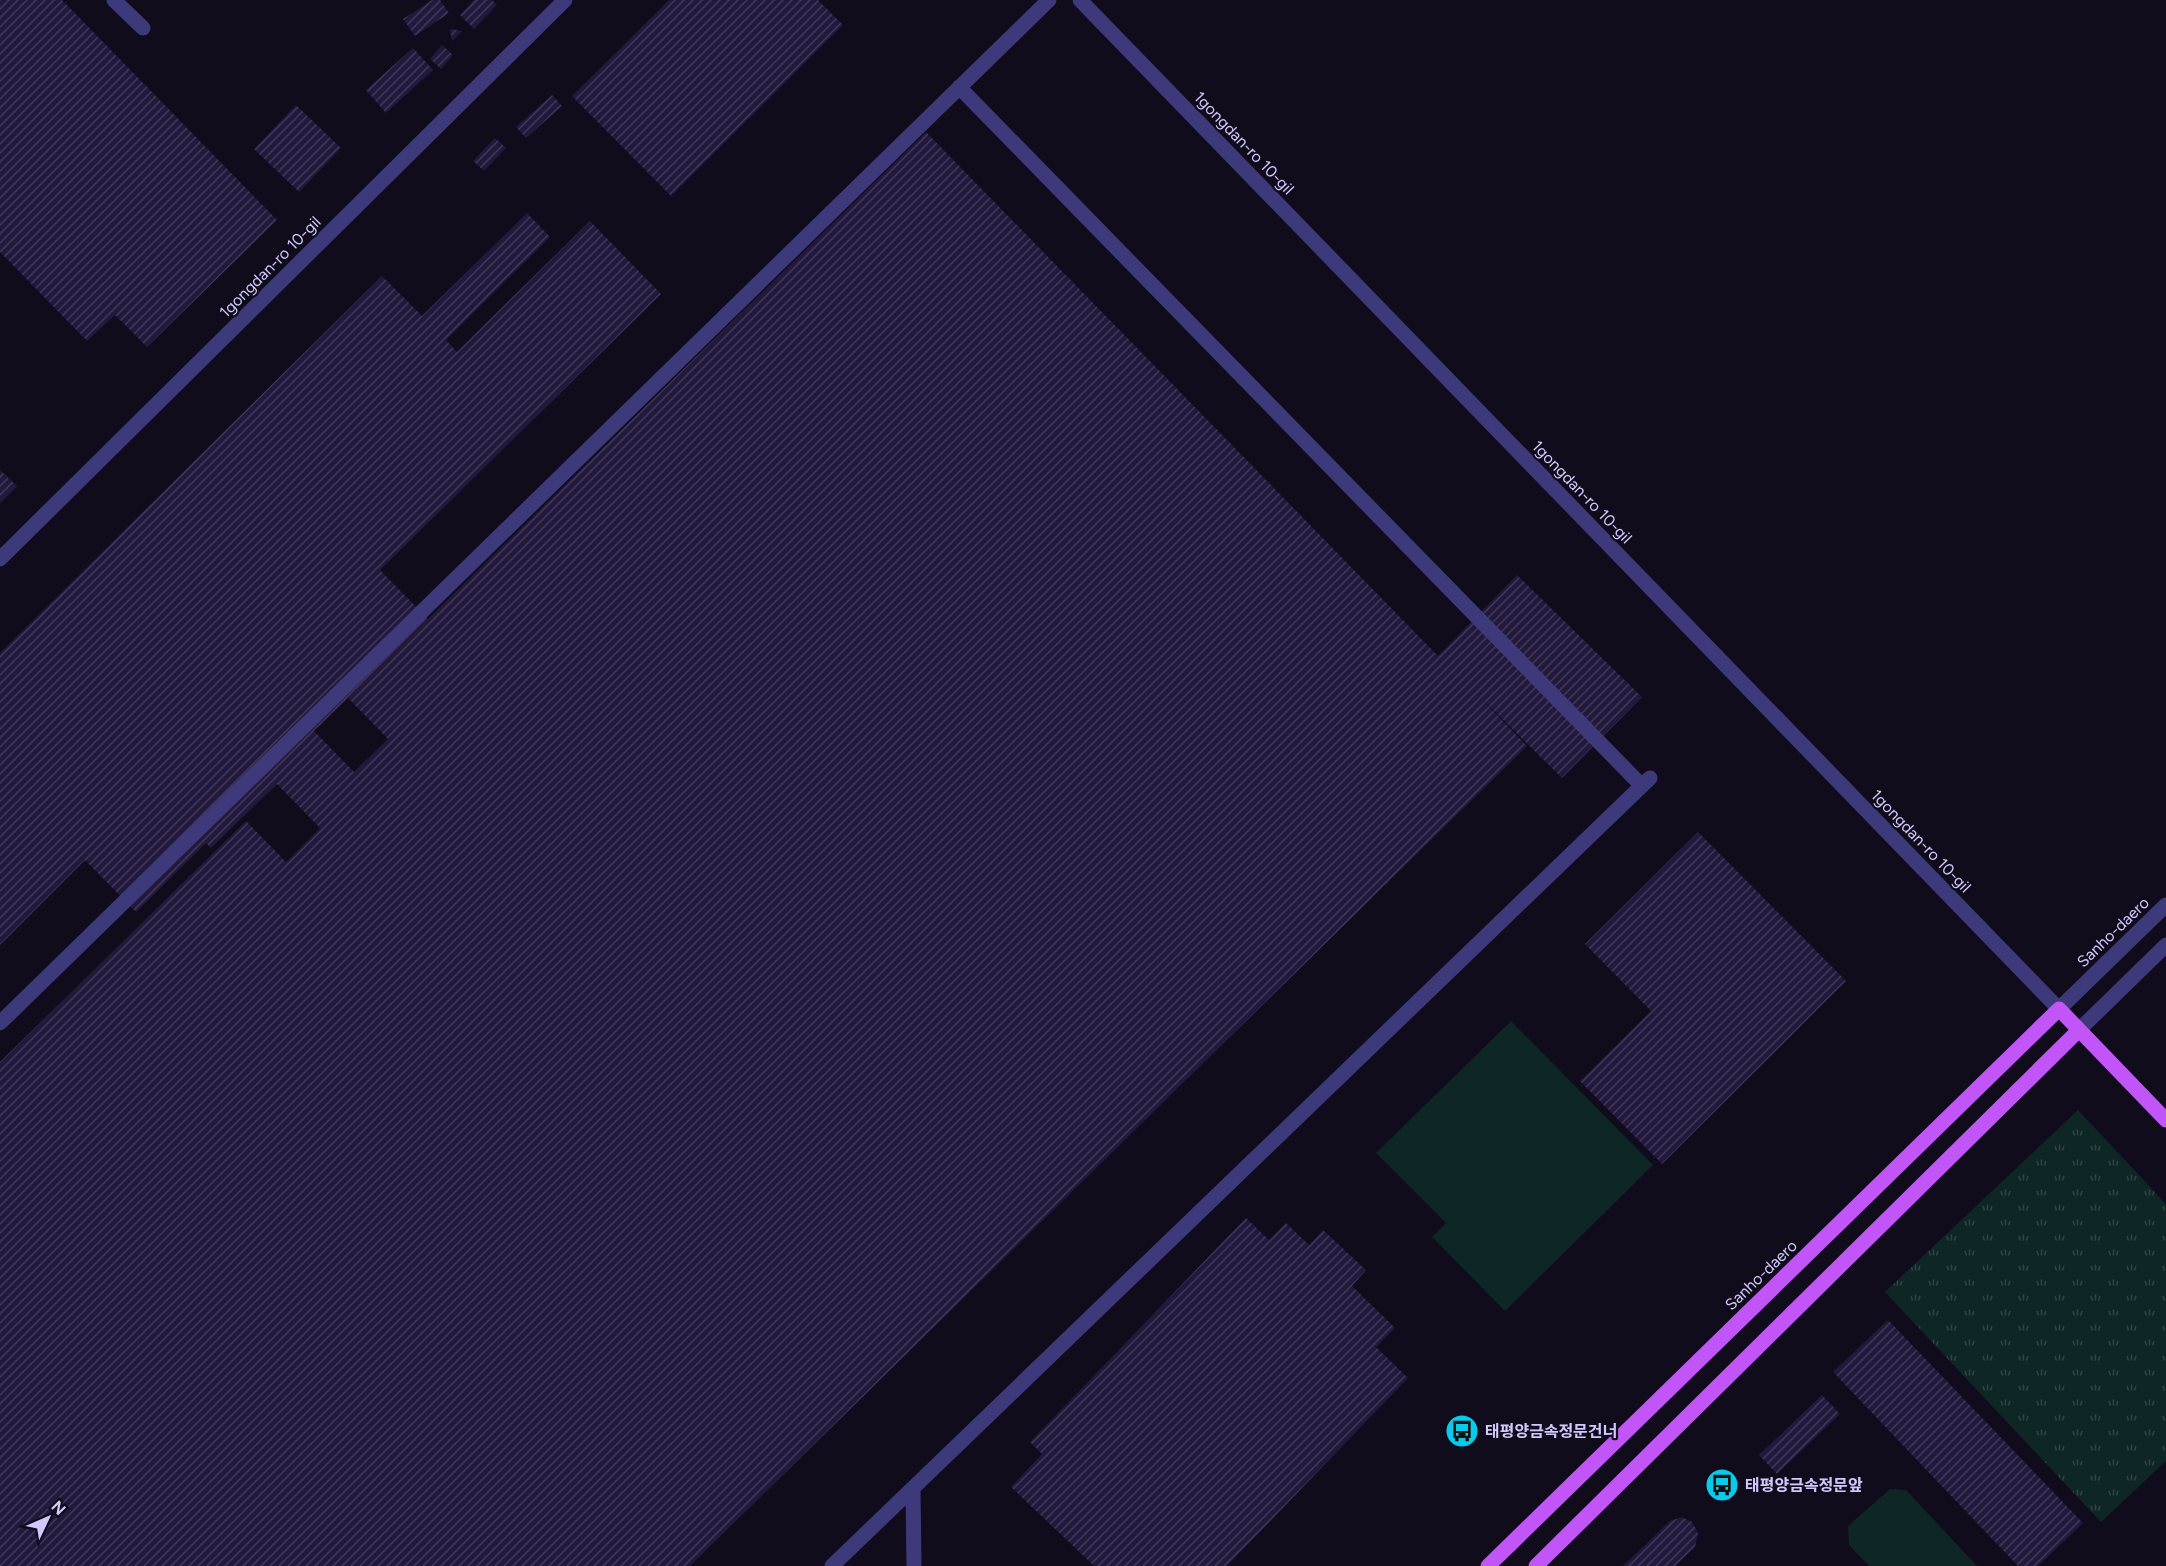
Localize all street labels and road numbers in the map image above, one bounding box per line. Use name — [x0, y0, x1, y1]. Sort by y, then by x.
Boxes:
street label: 1gongdan-ro 10-gil — [1190, 88, 1298, 198]
street label: 1gongdan-ro 10-gil — [215, 212, 325, 322]
street label: 1gongdan-ro 10-gil — [1528, 437, 1636, 547]
street label: 1gongdan-ro 10-gil — [1867, 786, 1975, 896]
street label: Sanho-daero — [2073, 893, 2153, 971]
street label: Sanho-daero — [1721, 1236, 1801, 1314]

